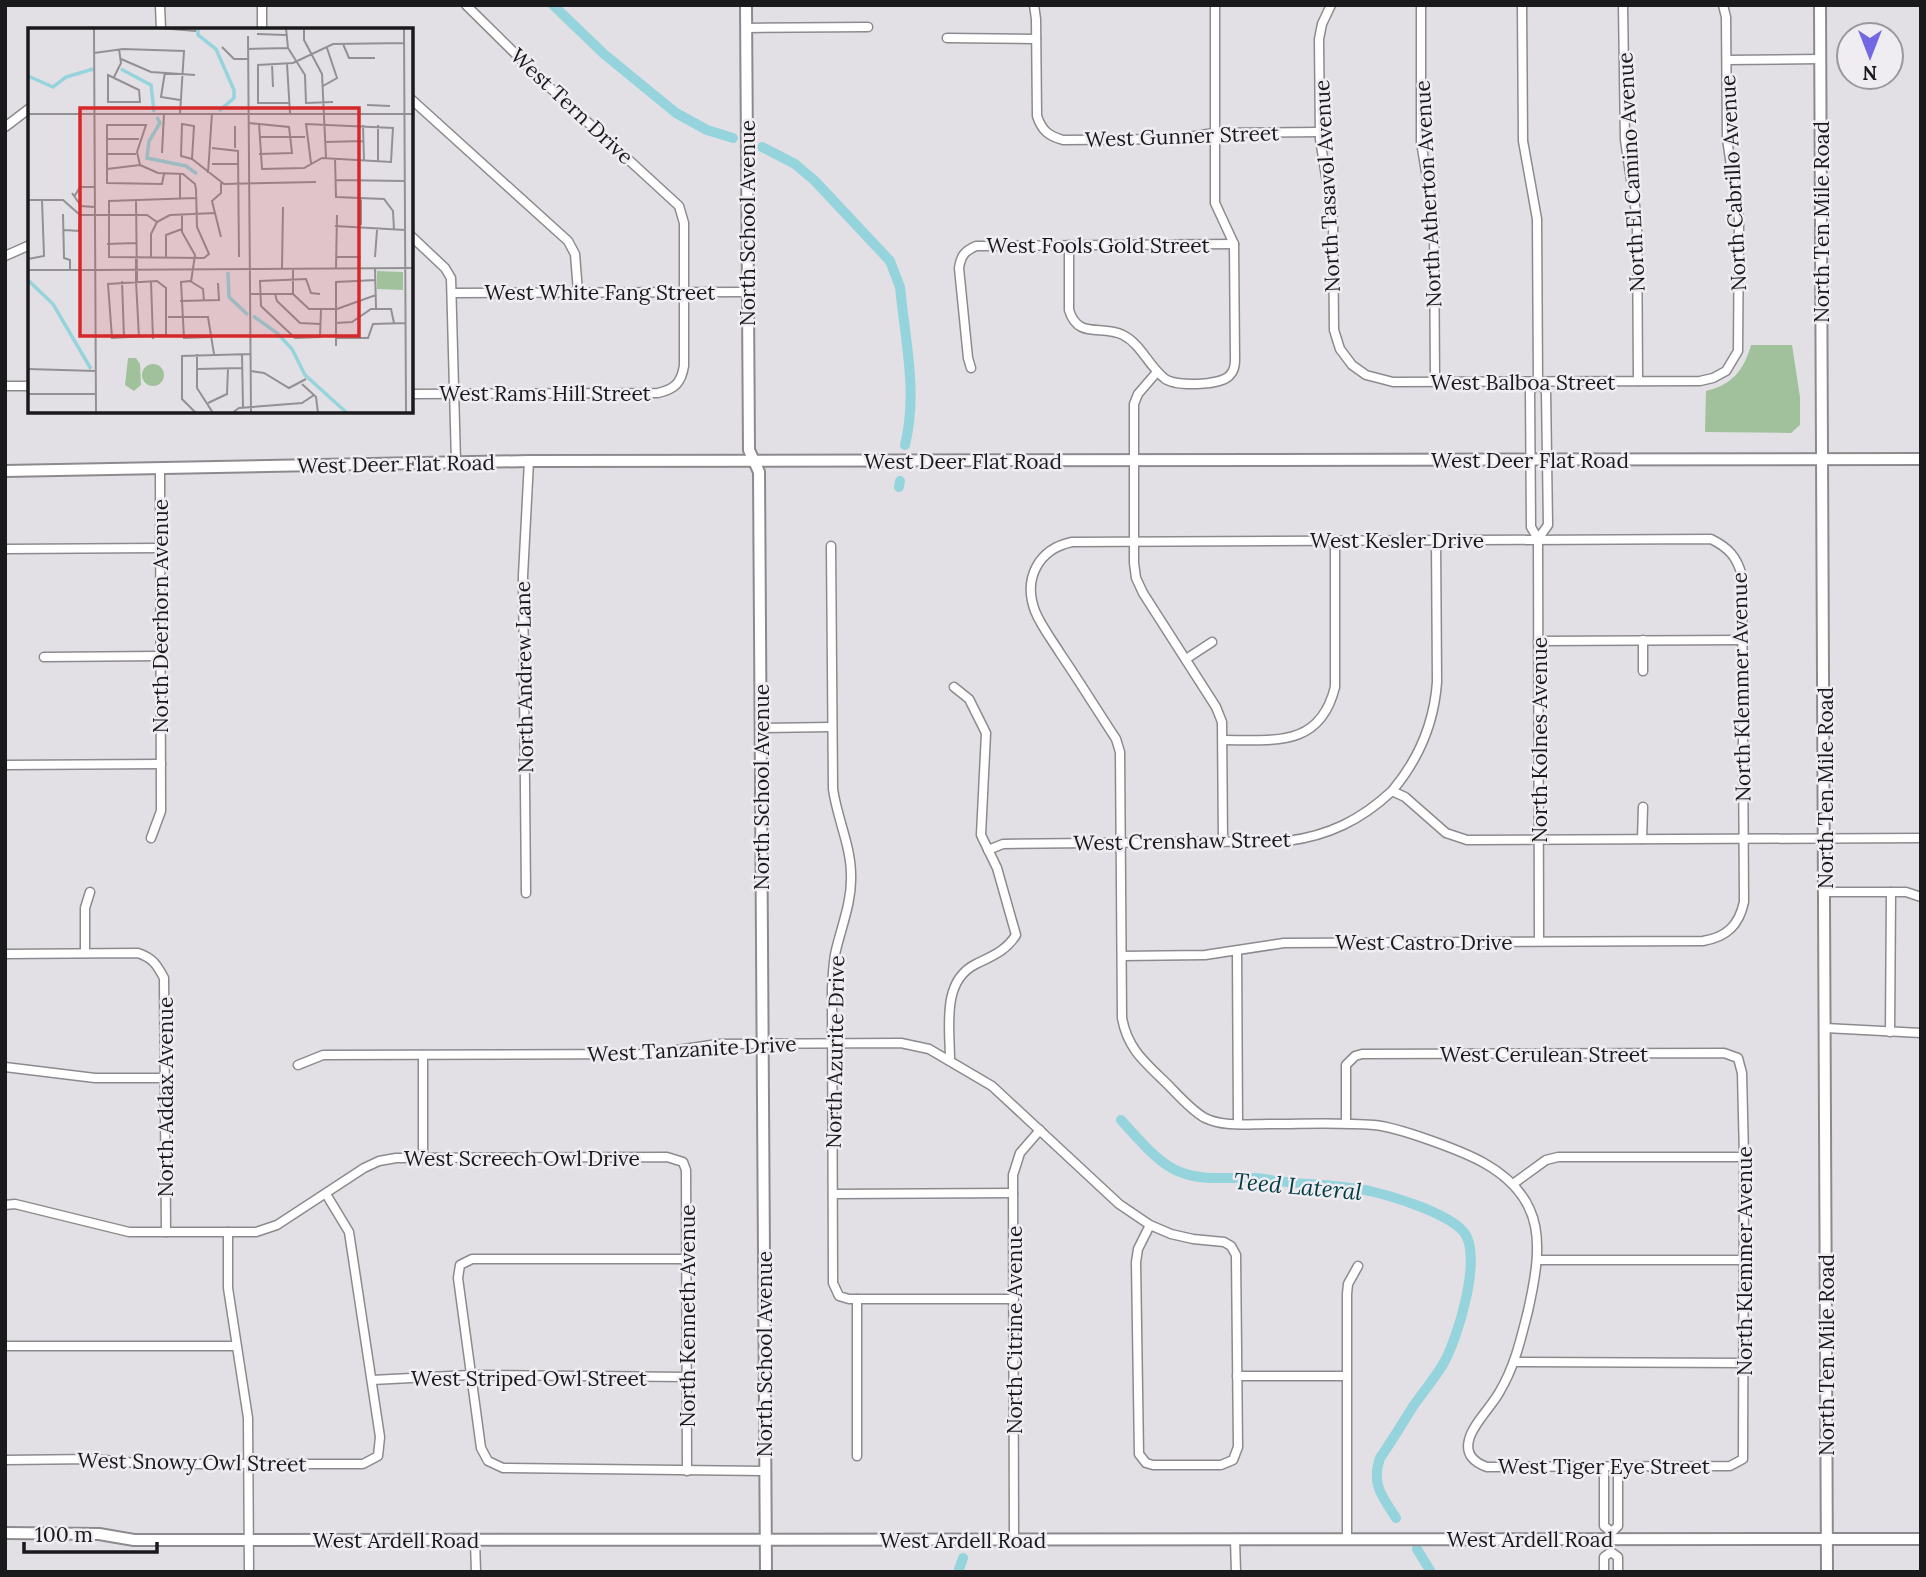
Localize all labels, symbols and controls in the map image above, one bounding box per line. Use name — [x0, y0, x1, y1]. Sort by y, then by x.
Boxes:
north arrow — [1835, 21, 1905, 91]
inset map — [28, 28, 413, 413]
street label: West Tern Drive — [505, 42, 639, 170]
street label: North El Camino Avenue — [1611, 52, 1651, 292]
text: N — [1862, 61, 1877, 85]
street label: North Cabrillo Avenue — [1714, 74, 1752, 292]
street label: North Tasavol Avenue — [1308, 79, 1346, 293]
street label: North Atherton Avenue — [1409, 80, 1447, 308]
street label: West Gunner Street — [1084, 119, 1280, 153]
street label: North School Avenue — [734, 120, 761, 326]
street label: North Ten Mile Road — [1808, 121, 1835, 323]
street label: West Fools Gold Street — [986, 232, 1210, 259]
street label: West White Fang Street — [485, 279, 716, 306]
street label: West Balboa Street — [1431, 369, 1616, 396]
street label: West Rams Hill Street — [439, 380, 652, 407]
street label: West Deer Flat Road — [1431, 447, 1629, 474]
street label: West Deer Flat Road — [864, 448, 1062, 475]
street label: West Deer Flat Road — [297, 449, 495, 479]
street label: North Deerhorn Avenue — [147, 499, 174, 733]
street label: West Kesler Drive — [1310, 527, 1484, 554]
street label: North Klemmer Avenue — [1725, 572, 1757, 802]
street label: North Andrew Lane — [509, 581, 539, 773]
street label: North Kolnes Avenue — [1526, 637, 1553, 843]
street label: North School Avenue — [748, 684, 775, 890]
street label: North Ten Mile Road — [1812, 687, 1839, 889]
street label: West Crenshaw Street — [1073, 826, 1292, 856]
street label: West Castro Drive — [1335, 929, 1513, 956]
street label: North Azurite Drive — [820, 955, 850, 1149]
street label: North Addax Avenue — [152, 997, 179, 1197]
street label: West Tanzanite Drive — [587, 1030, 797, 1068]
street label: West Cerulean Street — [1440, 1041, 1649, 1068]
street label: West Screech Owl Drive — [404, 1145, 640, 1172]
street label: North Klemmer Avenue — [1731, 1146, 1758, 1376]
water label: Teed Lateral — [1233, 1166, 1364, 1206]
street label: North Kenneth Avenue — [674, 1204, 701, 1428]
street label: North Citrine Avenue — [1001, 1226, 1028, 1434]
street label: North School Avenue — [751, 1251, 778, 1457]
street label: North Ten Mile Road — [1813, 1254, 1840, 1456]
street label: West Striped Owl Street — [411, 1365, 648, 1392]
street label: West Snowy Owl Street — [77, 1447, 308, 1478]
street label: West Tiger Eye Street — [1498, 1453, 1711, 1480]
scale bar — [24, 1510, 158, 1554]
text: 100 m — [35, 1521, 93, 1548]
street label: West Ardell Road — [1447, 1526, 1613, 1553]
street label: West Ardell Road — [313, 1527, 479, 1554]
street label: West Ardell Road — [880, 1527, 1046, 1554]

